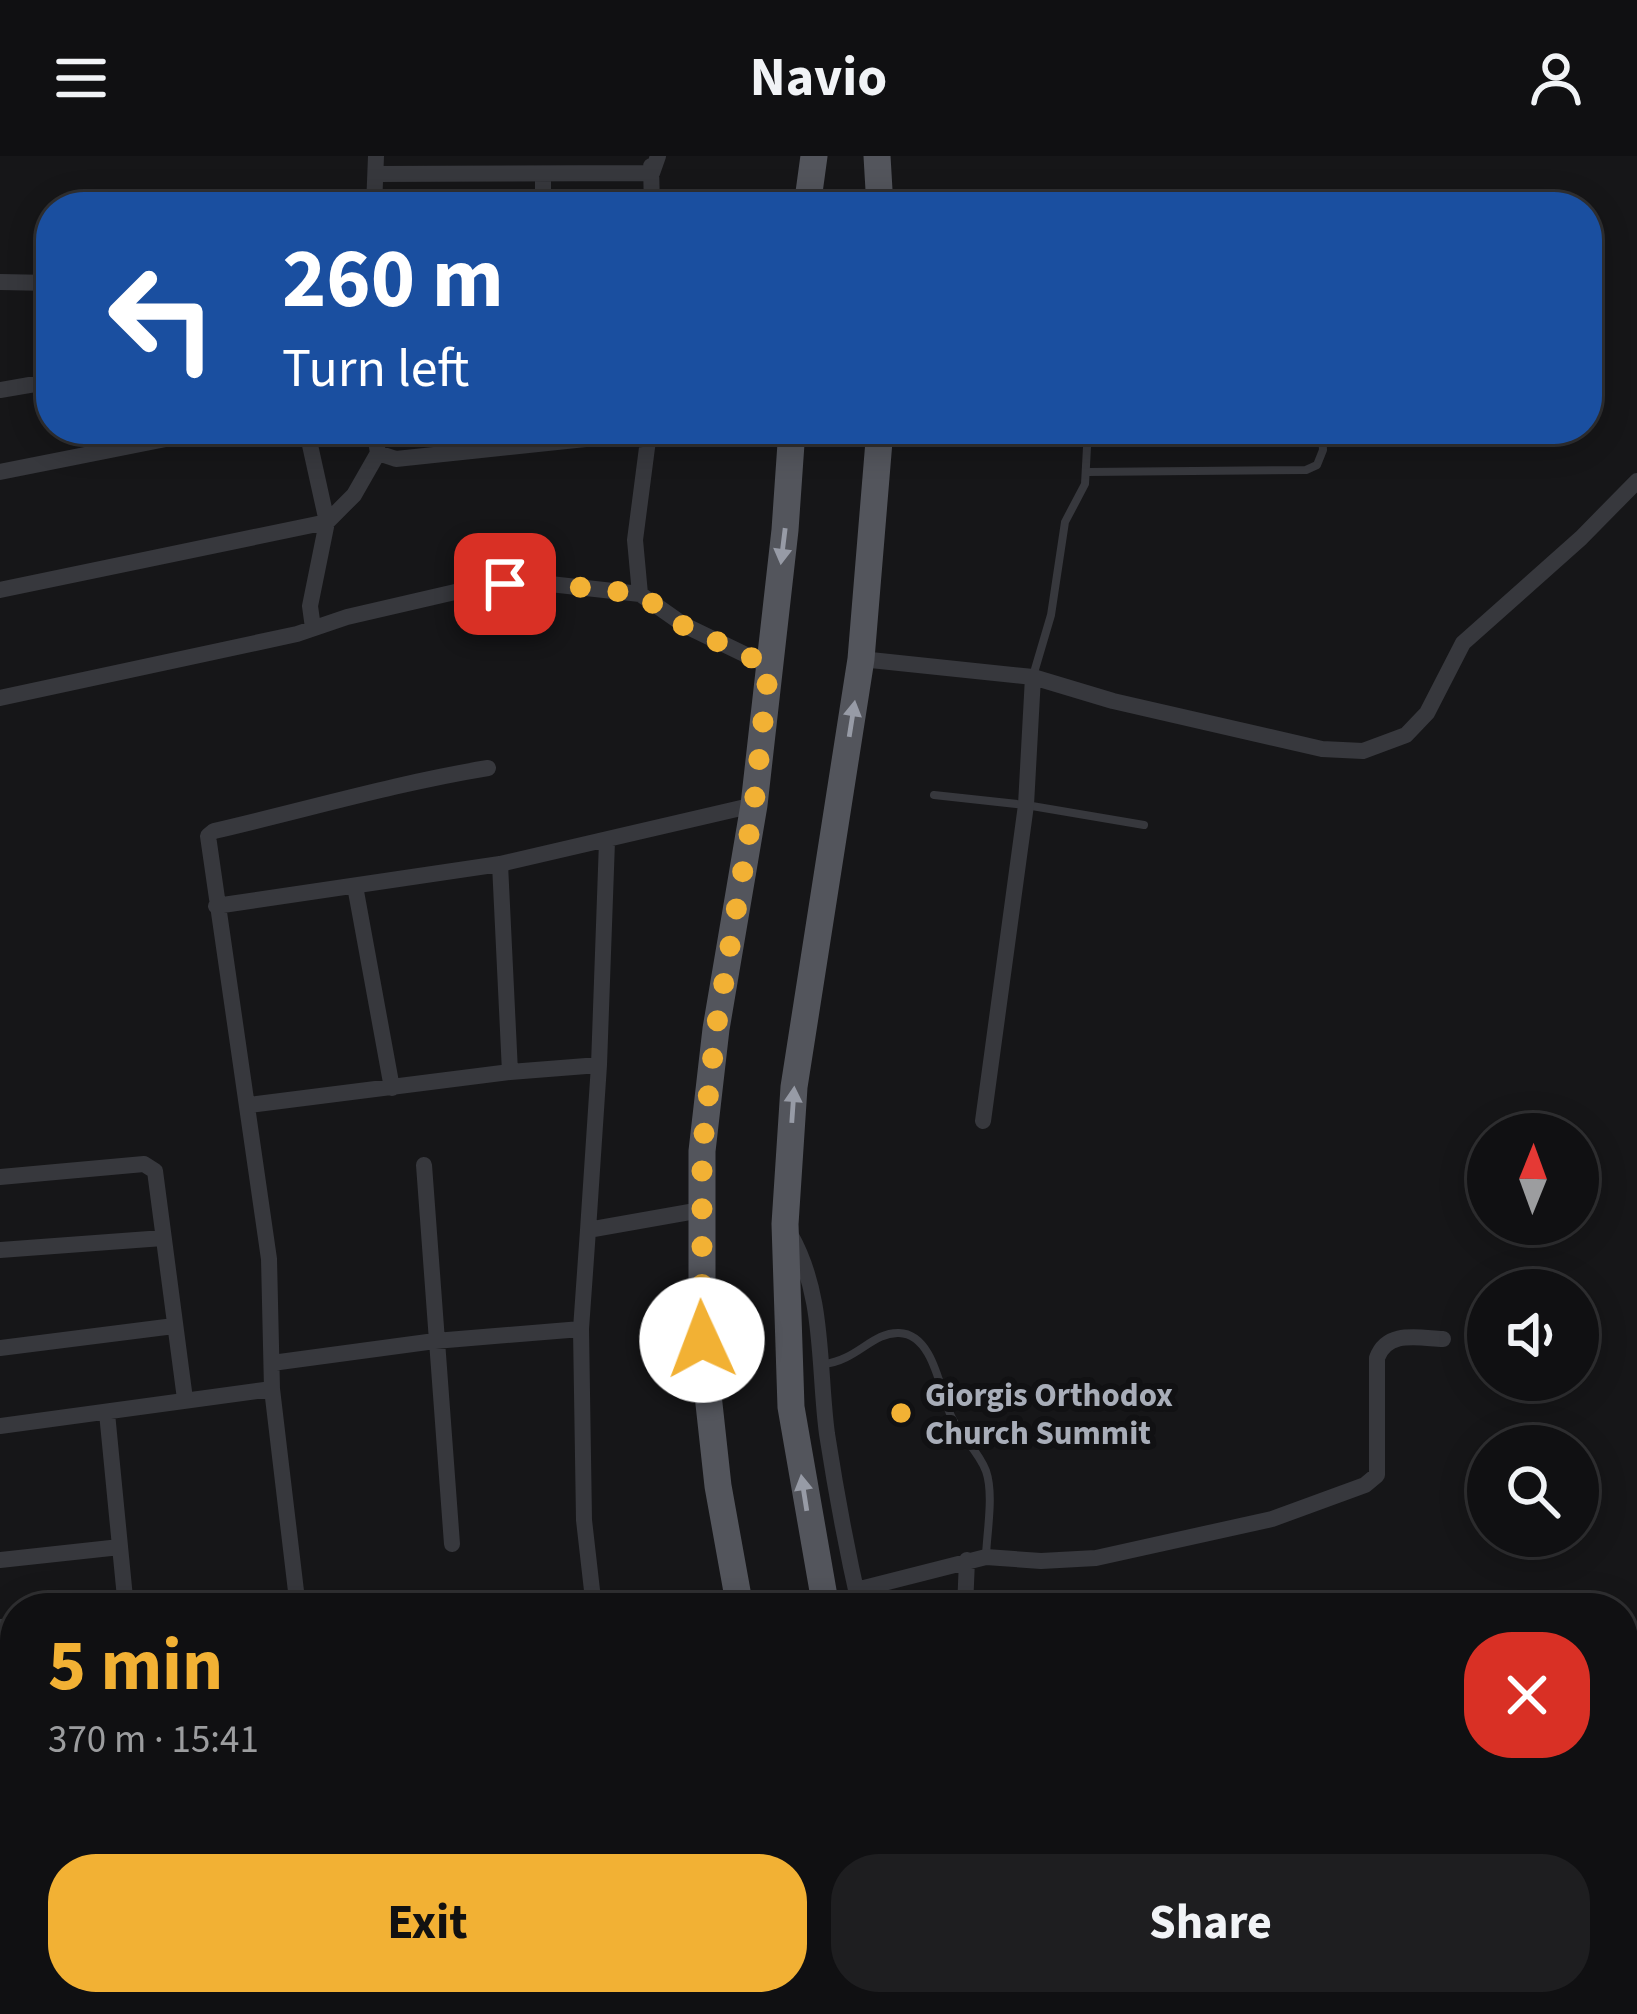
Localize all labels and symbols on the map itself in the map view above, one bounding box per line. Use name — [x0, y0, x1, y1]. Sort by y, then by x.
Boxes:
one-way arrow — [773, 527, 792, 565]
pin — [454, 533, 556, 635]
one-way arrow — [842, 700, 861, 737]
one-way arrow — [784, 1085, 803, 1123]
north arrow — [1467, 1113, 1599, 1245]
position arrow — [639, 1277, 765, 1403]
place label: Giorgis Orthodox Church Summit — [925, 1372, 1173, 1457]
marker: Giorgis Orthodox Church Summit — [888, 1400, 914, 1426]
one-way arrow — [795, 1474, 814, 1511]

